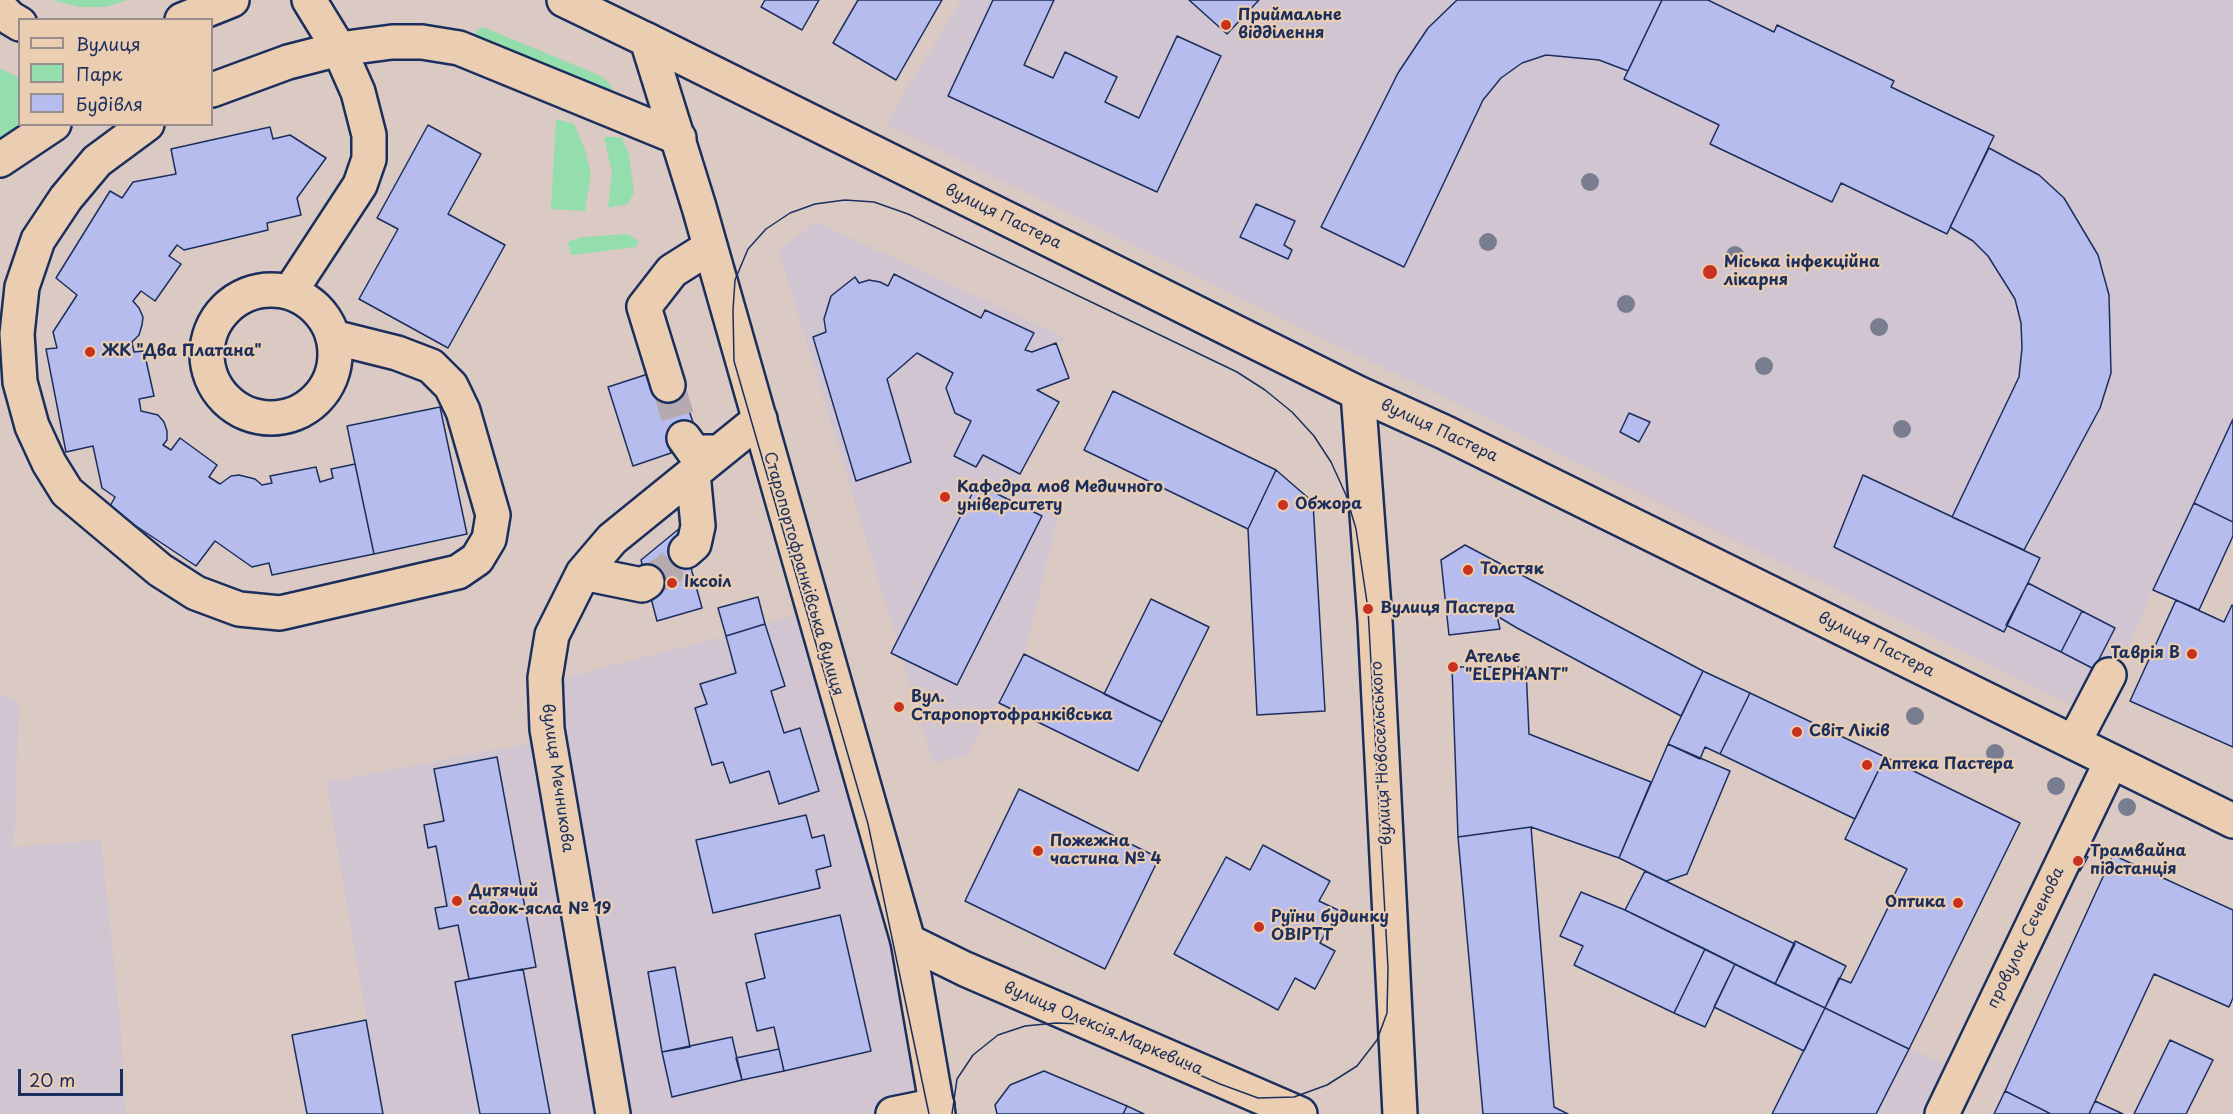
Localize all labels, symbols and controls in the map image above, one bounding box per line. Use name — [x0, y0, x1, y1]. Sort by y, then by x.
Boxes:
place label: Приймальне відділення — [1238, 6, 1342, 44]
legend — [18, 18, 213, 126]
marker: Приймальне відділення — [1219, 18, 1233, 32]
text: Вулиця — [76, 30, 141, 57]
text: Парк — [76, 60, 122, 87]
text: Будівля — [76, 90, 143, 117]
street label: вулиця Пастера — [942, 181, 1064, 253]
place label: Міська інфекційна лікарня — [1724, 253, 1880, 291]
marker: Міська інфекційна лікарня — [1701, 263, 1719, 281]
place label: ЖК "Два Платана" — [102, 342, 262, 362]
marker: ЖК "Два Платана" — [83, 345, 97, 359]
street label: вулиця Пастера — [1377, 395, 1501, 467]
street label: Старопортофранківська вулиця — [759, 450, 847, 698]
place label: Кафедра мов Медичного університету — [957, 478, 1163, 516]
marker: Кафедра мов Медичного університету — [938, 490, 952, 504]
place label: Обжора — [1295, 495, 1362, 515]
marker: Обжора — [1276, 498, 1290, 512]
place label: Толстяк — [1480, 560, 1544, 580]
marker: Толстяк — [1461, 563, 1475, 577]
place label: Iксоiл — [684, 573, 731, 593]
marker: Iксоiл — [665, 576, 679, 590]
place label: Вулиця Пастера — [1380, 599, 1515, 619]
marker: Вулиця Пастера — [1361, 602, 1375, 616]
street label: вулиця Пастера — [1815, 609, 1937, 681]
place label: Таврія В — [2110, 644, 2180, 664]
marker: Таврія В — [2185, 647, 2199, 661]
place label: Ательє "ELEPHANT" — [1465, 648, 1568, 686]
street label: вулиця Новосельського — [1368, 660, 1396, 846]
marker: Ательє "ELEPHANT" — [1446, 660, 1460, 674]
place label: Вул. Старопортофранківська — [911, 688, 1113, 726]
marker: Вул. Старопортофранківська — [892, 700, 906, 714]
street label: вулиця Мечникова — [537, 702, 577, 854]
place label: Світ Ліків — [1809, 722, 1890, 742]
marker: Світ Ліків — [1790, 725, 1804, 739]
place label: Аптека Пастера — [1879, 755, 2014, 775]
marker: Аптека Пастера — [1860, 758, 1874, 772]
place label: Пожежна частина № 4 — [1050, 832, 1161, 870]
place label: Трамвайна підстанція — [2090, 842, 2186, 880]
marker: Пожежна частина № 4 — [1031, 844, 1045, 858]
marker: Трамвайна підстанція — [2071, 854, 2085, 868]
street label: провулок Сєченова — [1983, 864, 2069, 1012]
place label: Дитячий садок-ясла № 19 — [469, 882, 611, 920]
place label: Оптика — [1885, 893, 1946, 913]
marker: Дитячий садок-ясла № 19 — [450, 894, 464, 908]
marker: Оптика — [1951, 896, 1965, 910]
place label: Руїни будинку ОВІРТТ — [1271, 908, 1389, 946]
marker: Руїни будинку ОВІРТТ — [1252, 920, 1266, 934]
street label: вулиця Олексія Маркевича — [1001, 978, 1205, 1080]
scale bar — [21, 1057, 126, 1095]
text: 20 m — [29, 1066, 75, 1093]

